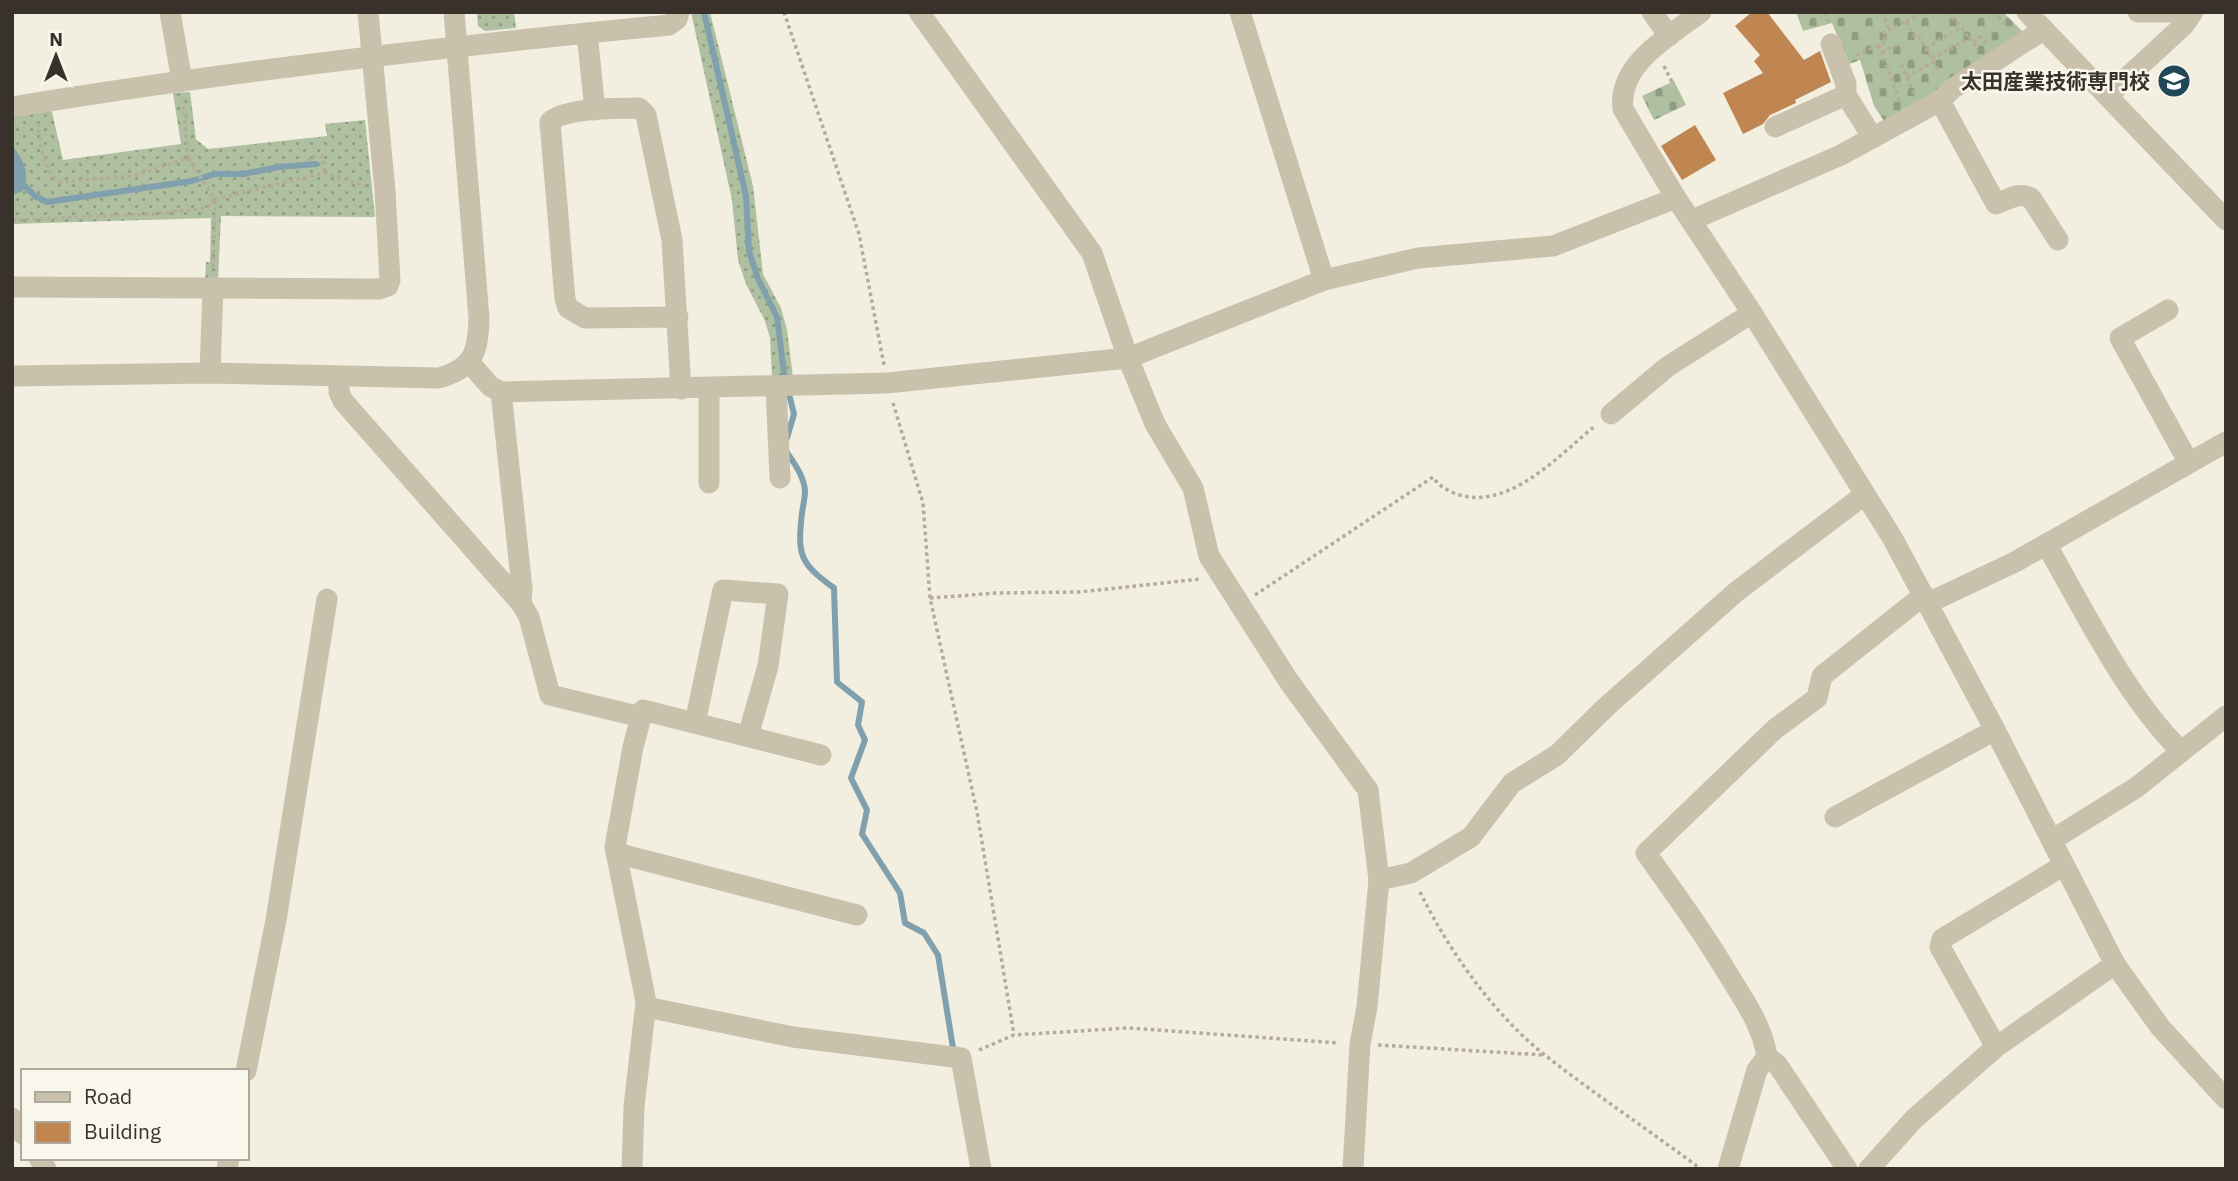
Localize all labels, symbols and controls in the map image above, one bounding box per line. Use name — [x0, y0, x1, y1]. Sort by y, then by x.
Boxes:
north arrow — [21, 21, 91, 91]
text: N — [49, 27, 63, 51]
school or university icon: 太田産業技術専門校 — [2155, 62, 2193, 100]
place label: 太田産業技術専門校 — [1961, 67, 2150, 95]
legend — [21, 1069, 248, 1160]
text: Road — [84, 1082, 132, 1110]
text: Building — [84, 1117, 161, 1145]

